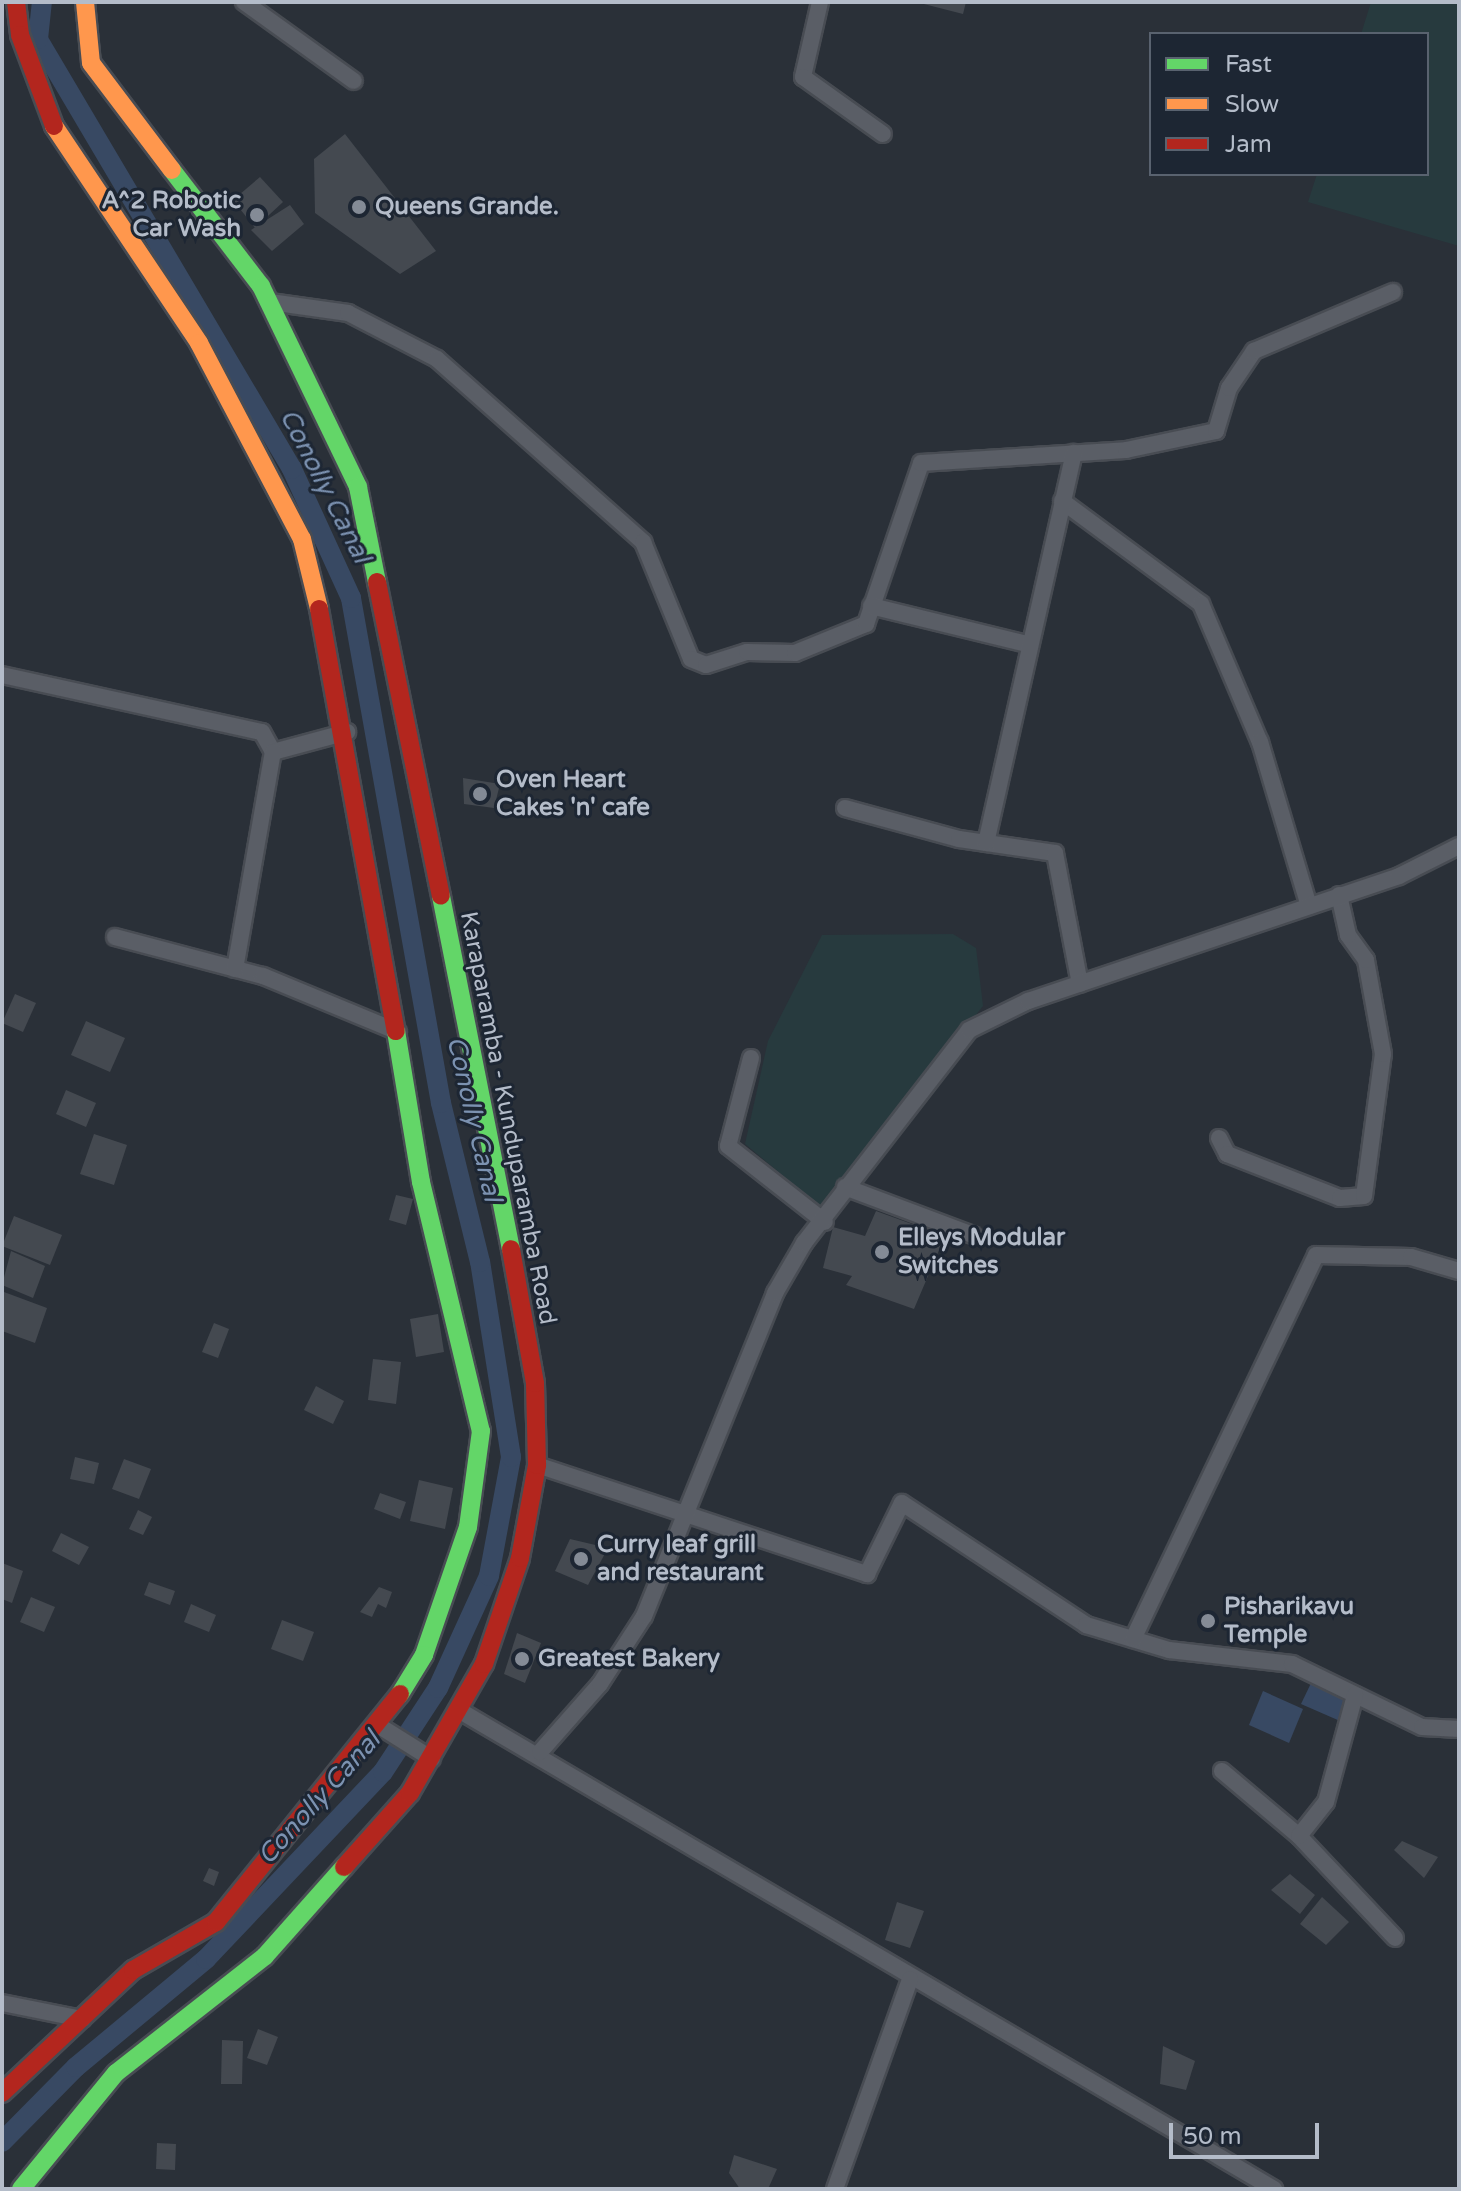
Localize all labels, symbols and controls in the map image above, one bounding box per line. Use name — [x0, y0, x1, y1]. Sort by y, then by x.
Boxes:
legend — [1149, 32, 1429, 176]
text: Fast — [1225, 50, 1272, 79]
text: Slow — [1225, 90, 1279, 119]
text: Jam — [1225, 130, 1272, 159]
place label: A^2 Robotic Car Wash — [101, 187, 241, 243]
place label: Queens Grande. — [375, 193, 559, 221]
marker: Queens Grande. — [350, 198, 368, 216]
marker: A^2 Robotic Car Wash — [248, 206, 266, 224]
water label: Conolly Canal — [273, 404, 377, 568]
place label: Oven Heart Cakes 'n' cafe — [496, 766, 650, 822]
marker: Oven Heart Cakes 'n' cafe — [471, 785, 489, 803]
street label: Karaparamba - Kunduparamba Road — [454, 909, 562, 1327]
water label: Conolly Canal — [440, 1033, 508, 1205]
place label: Elleys Modular Switches — [898, 1224, 1065, 1280]
marker: Elleys Modular Switches — [873, 1243, 891, 1261]
place label: Curry leaf grill and restaurant — [597, 1531, 764, 1587]
marker: Curry leaf grill and restaurant — [572, 1550, 590, 1568]
place label: Pisharikavu Temple — [1224, 1593, 1354, 1649]
marker: Pisharikavu Temple — [1199, 1612, 1217, 1630]
place label: Greatest Bakery — [538, 1645, 720, 1673]
marker: Greatest Bakery — [513, 1650, 531, 1668]
water label: Conolly Canal — [251, 1725, 387, 1871]
scale bar — [1173, 2107, 1323, 2157]
text: 50 m — [1183, 2122, 1241, 2151]

